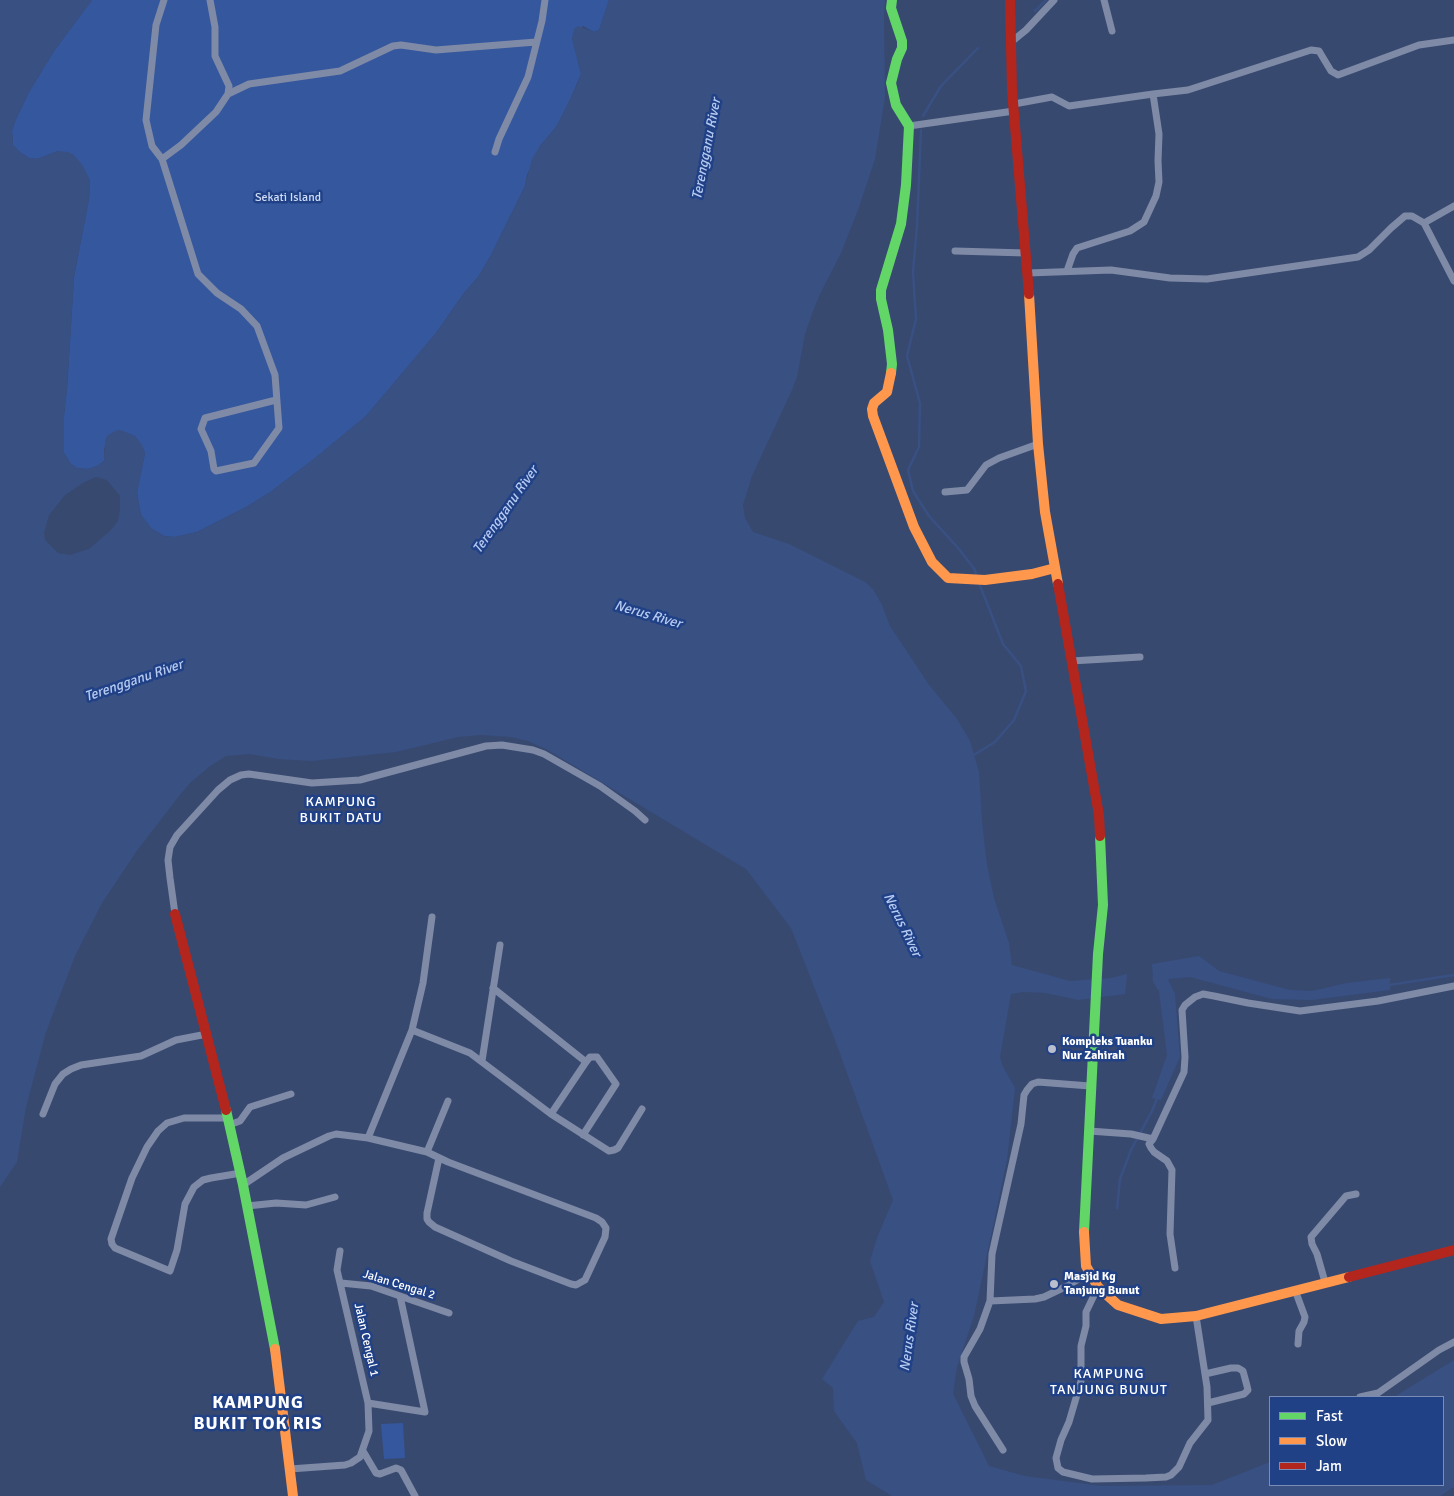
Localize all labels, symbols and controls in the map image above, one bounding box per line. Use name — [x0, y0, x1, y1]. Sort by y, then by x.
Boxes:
water label: Terengganu River — [689, 97, 725, 201]
park label: Sekati Island — [255, 191, 321, 205]
water label: Terengganu River — [470, 463, 542, 557]
water label: Nerus River — [613, 597, 683, 633]
water label: Terengganu River — [83, 656, 185, 706]
district label: KAMPUNG BUKIT DATU — [298, 794, 384, 826]
water label: Nerus River — [879, 890, 925, 960]
place label: Kompleks Tuanku Nur Zahirah — [1062, 1035, 1153, 1063]
marker: Kompleks Tuanku Nur Zahirah — [1046, 1043, 1058, 1055]
street label: Jalan Cengal 2 — [361, 1267, 437, 1303]
place label: Masjid Kg Tanjung Bunut — [1064, 1270, 1139, 1298]
marker: Masjid Kg Tanjung Bunut — [1048, 1278, 1060, 1290]
street label: Jalan Cengal 1 — [351, 1302, 381, 1378]
water label: Nerus River — [897, 1302, 923, 1372]
district label: KAMPUNG TANJUNG BUNUT — [1048, 1366, 1170, 1398]
district label: KAMPUNG BUKIT TOK RIS — [192, 1392, 324, 1435]
legend — [1269, 1396, 1444, 1486]
text: Fast — [1316, 1407, 1343, 1425]
text: Slow — [1316, 1432, 1347, 1450]
text: Jam — [1316, 1457, 1342, 1475]

